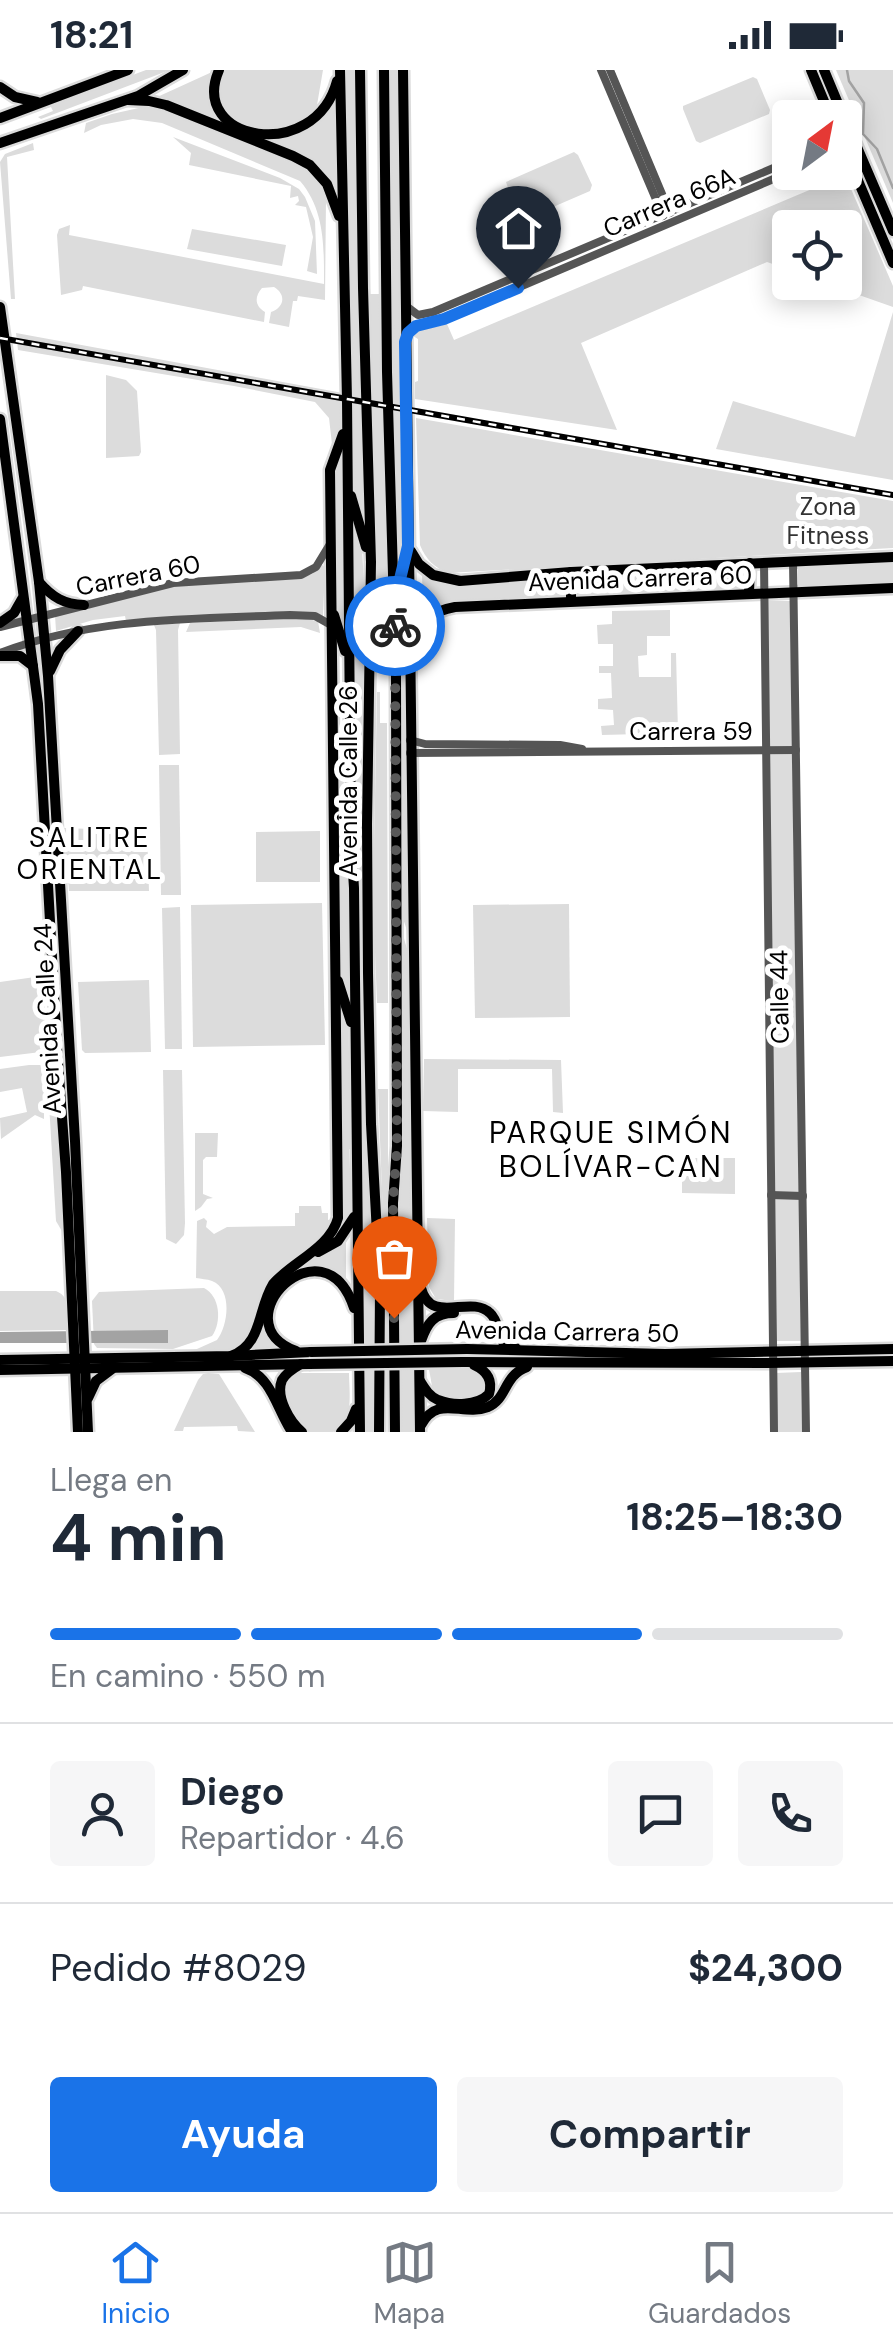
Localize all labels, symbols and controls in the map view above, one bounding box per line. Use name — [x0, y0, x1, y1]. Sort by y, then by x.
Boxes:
text: 18:21 — [50, 10, 133, 60]
north arrow — [772, 100, 862, 190]
map controls — [772, 100, 862, 300]
street label: Carrera 66A — [598, 160, 740, 245]
pin — [476, 186, 561, 289]
icon: home — [491, 201, 546, 256]
button: locate — [772, 210, 862, 300]
park label: Zona Fitness — [787, 490, 869, 552]
street label: Carrera 60 — [73, 547, 203, 604]
street label: Avenida Carrera 60 — [527, 558, 753, 599]
courier — [345, 576, 445, 676]
icon: bike — [368, 599, 423, 654]
street label: Avenida Calle 26 — [332, 685, 365, 877]
street label: Carrera 59 — [629, 715, 753, 748]
district label: SALITRE ORIENTAL — [17, 819, 163, 888]
street label: Avenida Calle 24 — [26, 923, 69, 1115]
street label: Calle 44 — [762, 950, 797, 1044]
district label: PARQUE SIMÓN BOLÍVAR-CAN — [489, 1113, 733, 1186]
pin — [352, 1216, 437, 1319]
icon: bag — [367, 1231, 422, 1286]
street label: Avenida Carrera 50 — [455, 1313, 679, 1350]
text: Llega en — [50, 1459, 172, 1501]
text: 18:25–18:30 — [626, 1492, 843, 1542]
text: 4 min — [50, 1496, 227, 1580]
text: En camino · 550 m — [50, 1655, 326, 1697]
button: person — [50, 1761, 155, 1866]
button: chat — [608, 1761, 713, 1866]
button: phone — [738, 1761, 843, 1866]
text: Diego — [180, 1767, 285, 1817]
text: Repartidor · 4.6 — [180, 1817, 405, 1859]
text: Pedido #8029 — [50, 1943, 307, 1993]
text: $24,300 — [688, 1943, 843, 1993]
button: Ayuda — [50, 2077, 437, 2192]
button: Compartir — [457, 2077, 843, 2192]
tab: Inicio — [102, 2235, 170, 2332]
tab: Mapa — [373, 2235, 445, 2332]
tab: Guardados — [648, 2235, 791, 2332]

